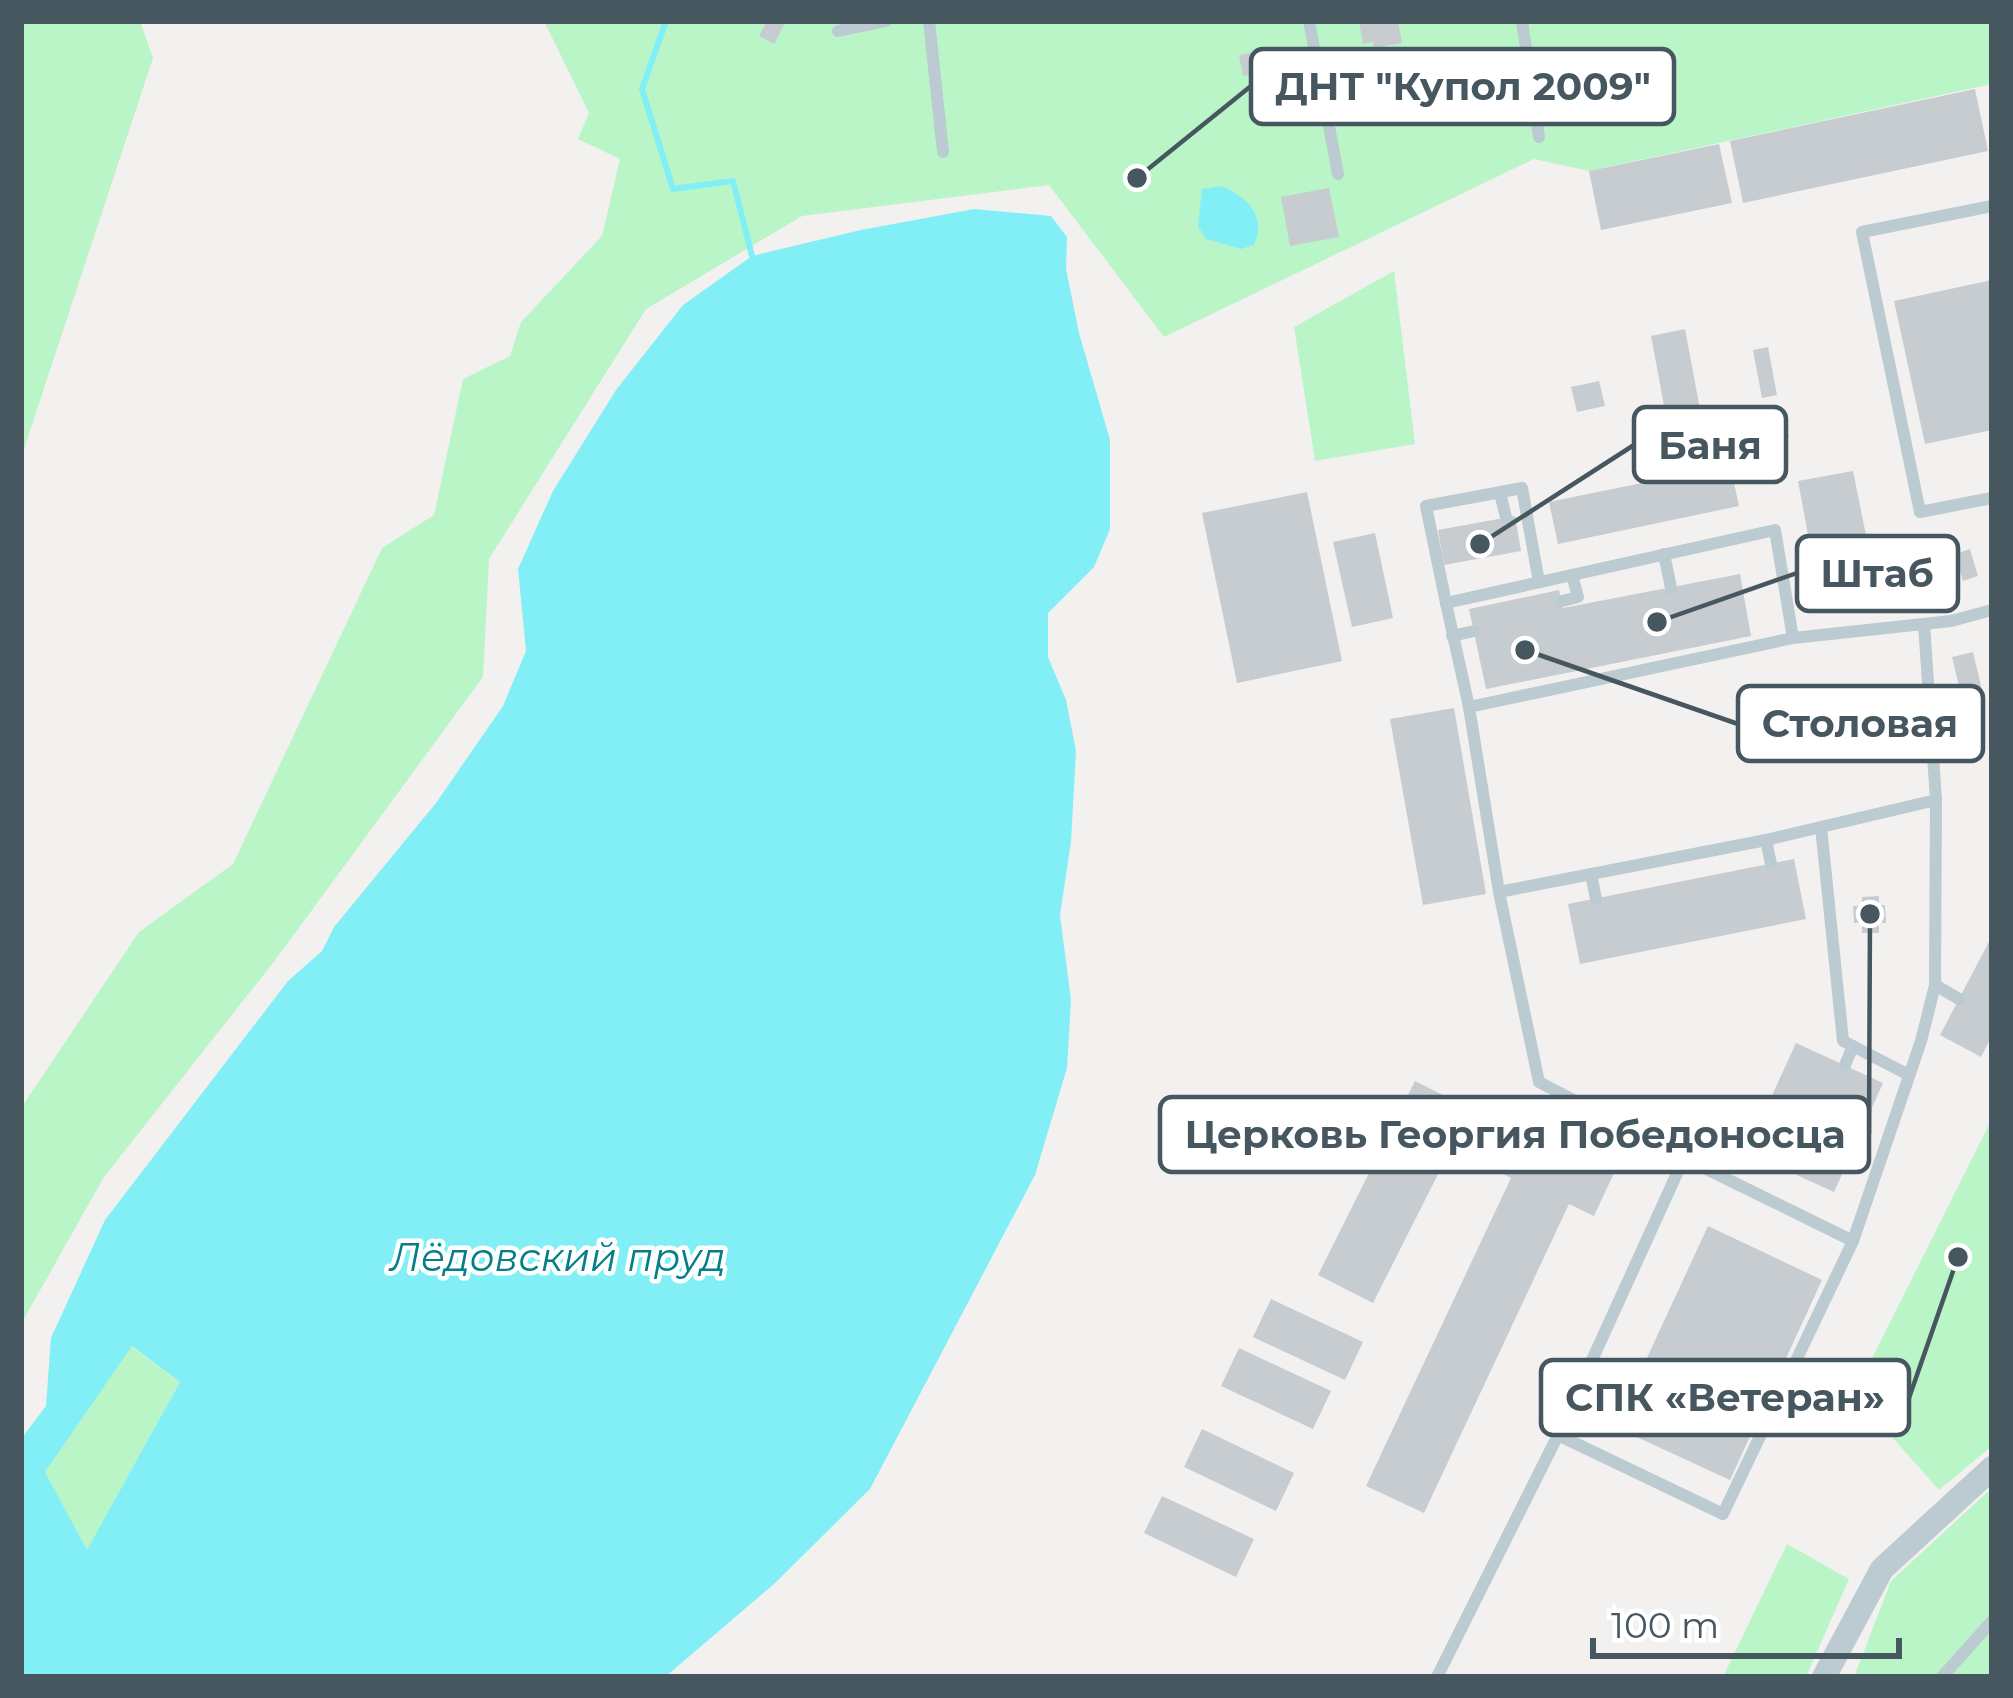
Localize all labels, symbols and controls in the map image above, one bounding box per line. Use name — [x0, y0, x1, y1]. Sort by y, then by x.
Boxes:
callout: ДНТ "Купол 2009" — [1251, 49, 1674, 124]
text: ДНТ "Купол 2009" — [1275, 62, 1651, 110]
callout: Баня — [1634, 407, 1786, 482]
text: Баня — [1658, 421, 1762, 469]
callout: Штаб — [1797, 536, 1958, 611]
text: Штаб — [1820, 549, 1934, 597]
callout: Столовая — [1738, 686, 1983, 761]
text: Столовая — [1762, 699, 1958, 747]
callout: Церковь Георгия Победоносца — [1160, 1097, 1869, 1172]
text: Церковь Георгия Победоносца — [1184, 1110, 1846, 1158]
water label: Лёдовский пруд — [388, 1233, 726, 1281]
callout: СПК «Ветеран» — [1541, 1360, 1909, 1435]
text: СПК «Ветеран» — [1565, 1373, 1885, 1421]
scale bar — [1593, 1584, 1899, 1658]
text: 100 m — [1611, 1603, 1719, 1647]

